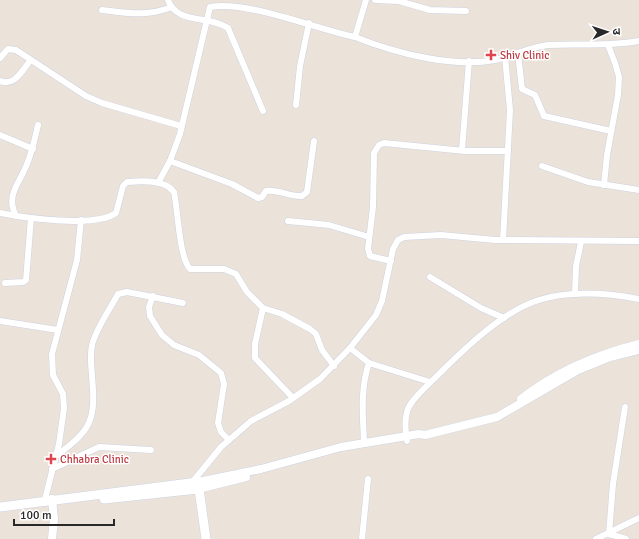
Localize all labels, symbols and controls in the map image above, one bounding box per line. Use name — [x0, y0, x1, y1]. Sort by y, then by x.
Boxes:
north arrow — [587, 12, 627, 52]
text: उ — [610, 28, 623, 36]
marker: Shiv Clinic — [485, 49, 497, 61]
place label: Shiv Clinic — [500, 49, 549, 62]
marker: Chhabra Clinic — [45, 453, 57, 465]
place label: Chhabra Clinic — [60, 453, 129, 466]
scale bar — [14, 501, 114, 527]
text: 100 m — [20, 508, 52, 523]

